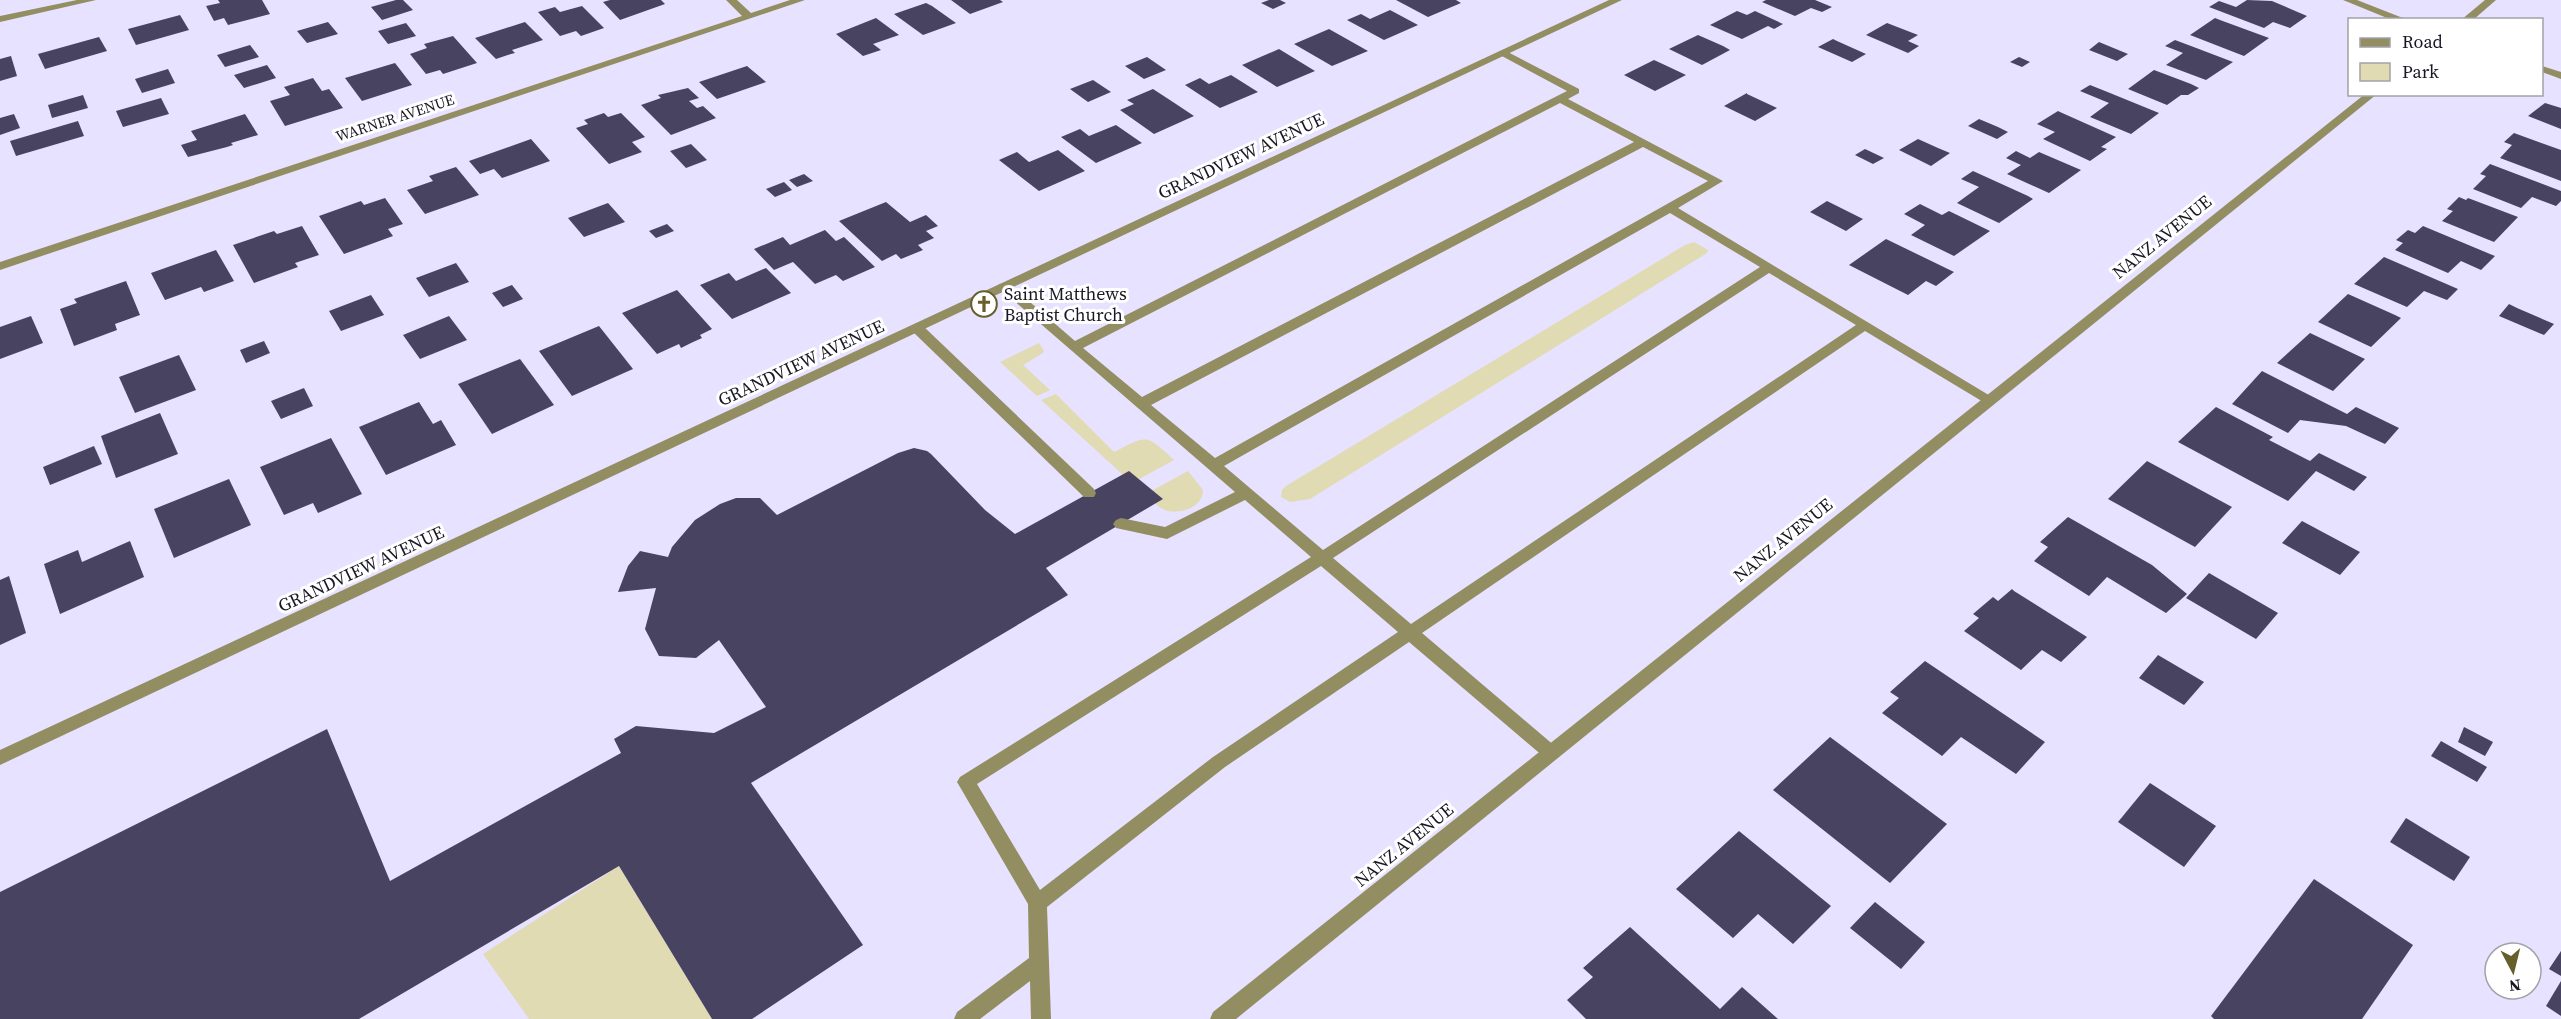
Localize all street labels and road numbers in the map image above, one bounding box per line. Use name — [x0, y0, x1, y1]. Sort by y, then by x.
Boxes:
street label: WARNER AVENUE — [333, 88, 457, 147]
street label: GRANDVIEW AVENUE — [1154, 106, 1328, 205]
street label: NANZ AVENUE — [2107, 189, 2217, 284]
street label: GRANDVIEW AVENUE — [714, 313, 888, 412]
street label: NANZ AVENUE — [1728, 492, 1838, 587]
street label: GRANDVIEW AVENUE — [274, 519, 448, 618]
street label: NANZ AVENUE — [1349, 797, 1459, 892]

